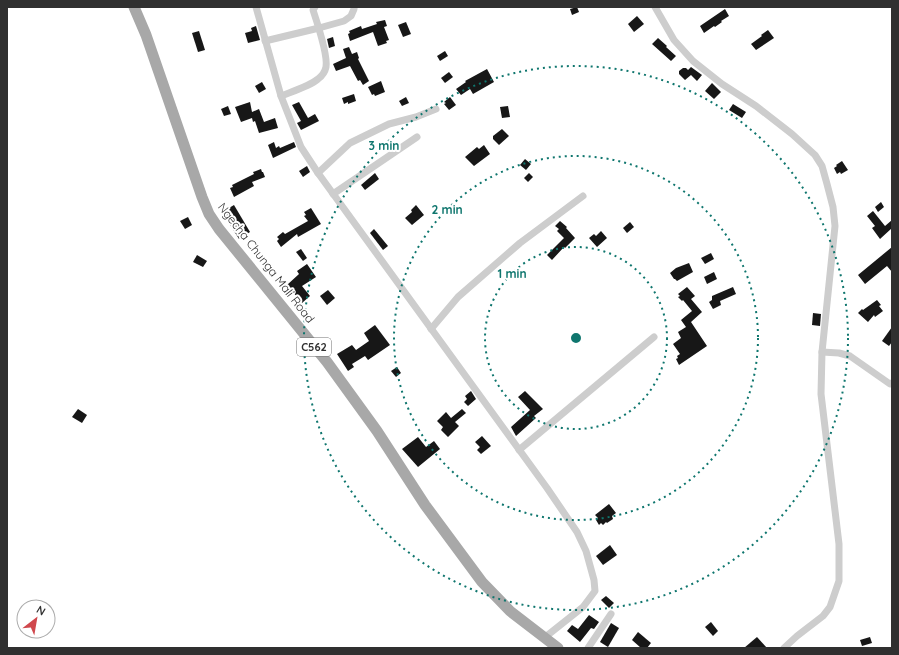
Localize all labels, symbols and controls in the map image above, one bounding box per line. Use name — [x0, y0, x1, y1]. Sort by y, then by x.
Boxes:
text: 3 min — [369, 138, 399, 153]
street label: Ngecha Chunga Mali Road — [215, 200, 318, 326]
text: 2 min — [431, 202, 463, 217]
text: 1 min — [497, 266, 527, 281]
centre of rings — [569, 331, 583, 345]
road number: C562 — [297, 338, 331, 356]
north arrow — [16, 599, 56, 639]
text: N — [34, 602, 48, 619]

